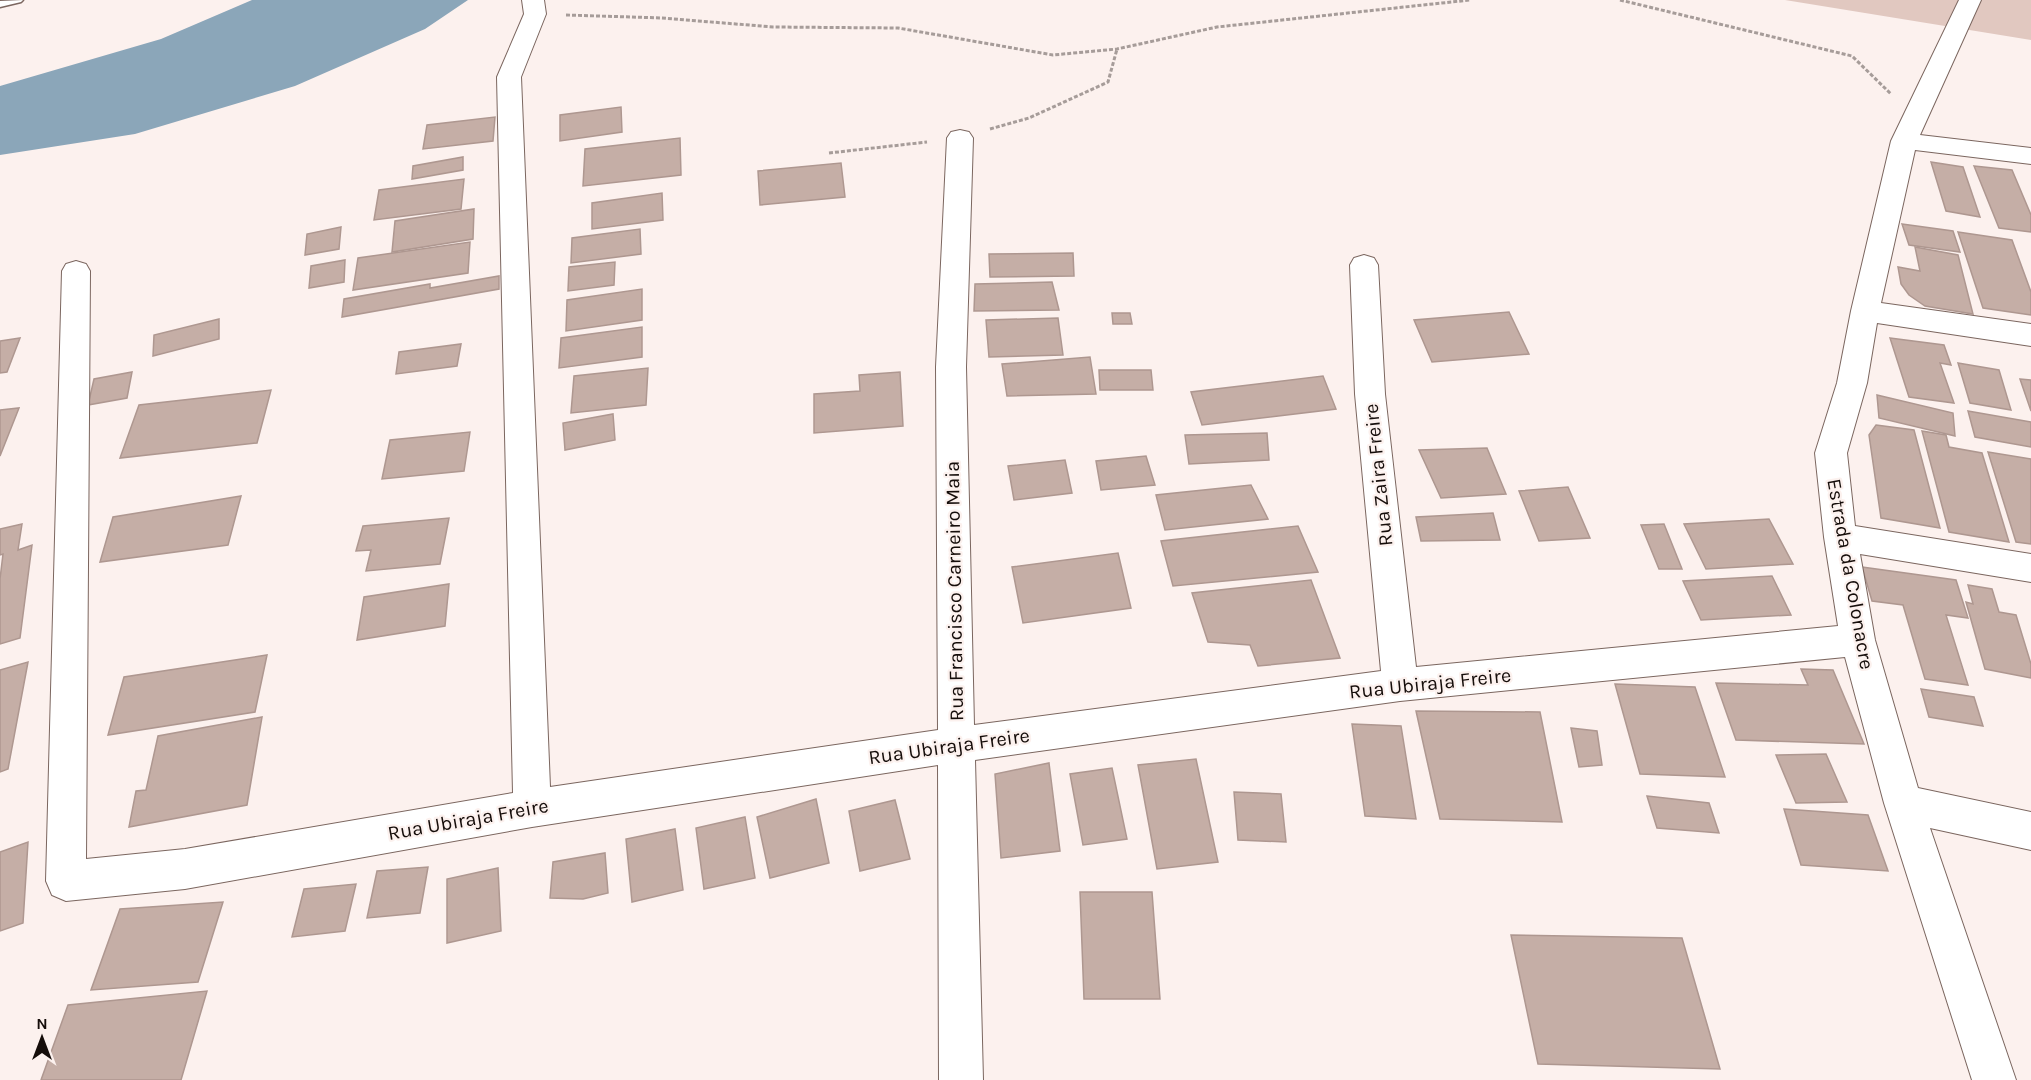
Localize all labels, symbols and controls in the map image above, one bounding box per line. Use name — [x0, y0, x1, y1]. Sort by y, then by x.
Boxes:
street label: Rua Zaira Freire — [1360, 402, 1397, 547]
street label: Rua Francisco Carneiro Maia — [941, 461, 968, 721]
street label: Estrada da Colonacre — [1822, 477, 1879, 671]
street label: Rua Ubiraja Freire — [1348, 664, 1512, 703]
street label: Rua Ubiraja Freire — [867, 724, 1031, 769]
street label: Rua Ubiraja Freire — [386, 794, 550, 845]
north arrow — [12, 1008, 72, 1068]
text: N — [36, 1014, 48, 1033]

